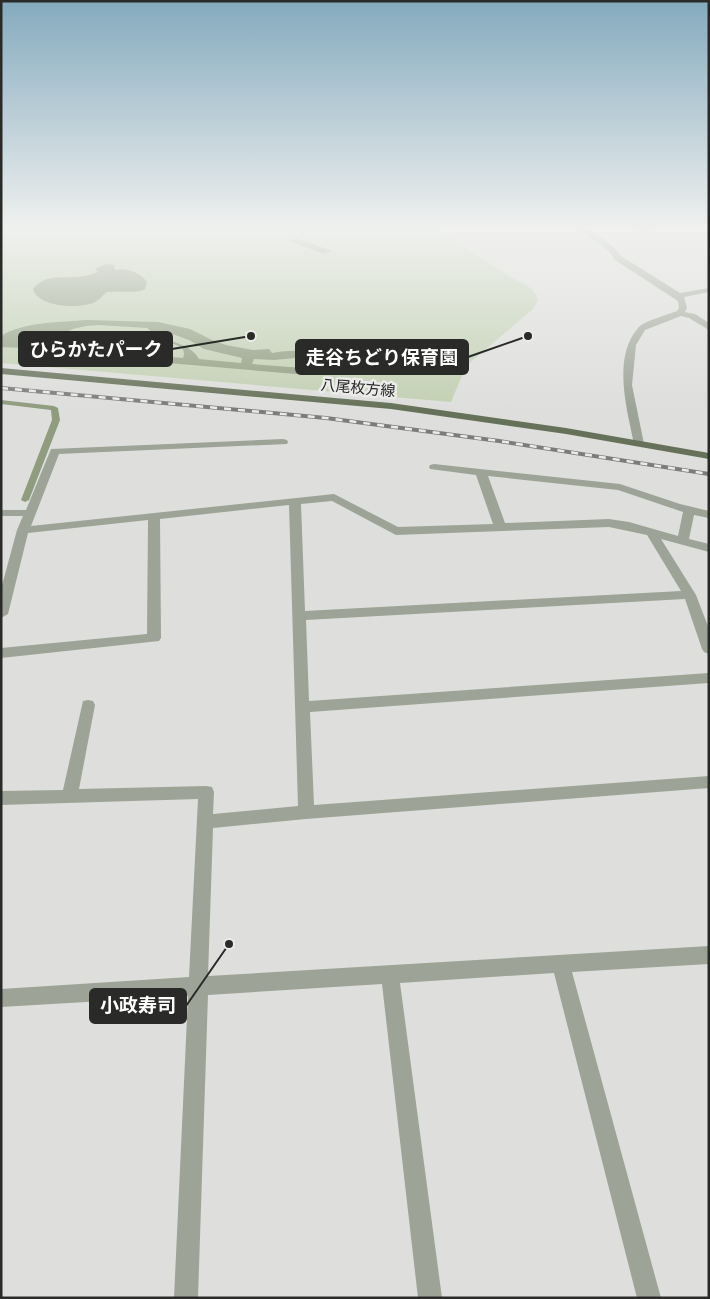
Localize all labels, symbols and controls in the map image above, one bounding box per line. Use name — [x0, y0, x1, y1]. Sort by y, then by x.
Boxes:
callout: ひらかたパーク — [19, 332, 172, 366]
text: ひらかたパーク — [29, 336, 163, 362]
callout: 走谷ちどり保育園 — [296, 340, 468, 374]
text: 走谷ちどり保育園 — [306, 344, 458, 370]
street label: 八尾枚方線 — [320, 374, 396, 400]
callout: 小政寿司 — [90, 989, 186, 1023]
text: 小政寿司 — [100, 992, 176, 1018]

